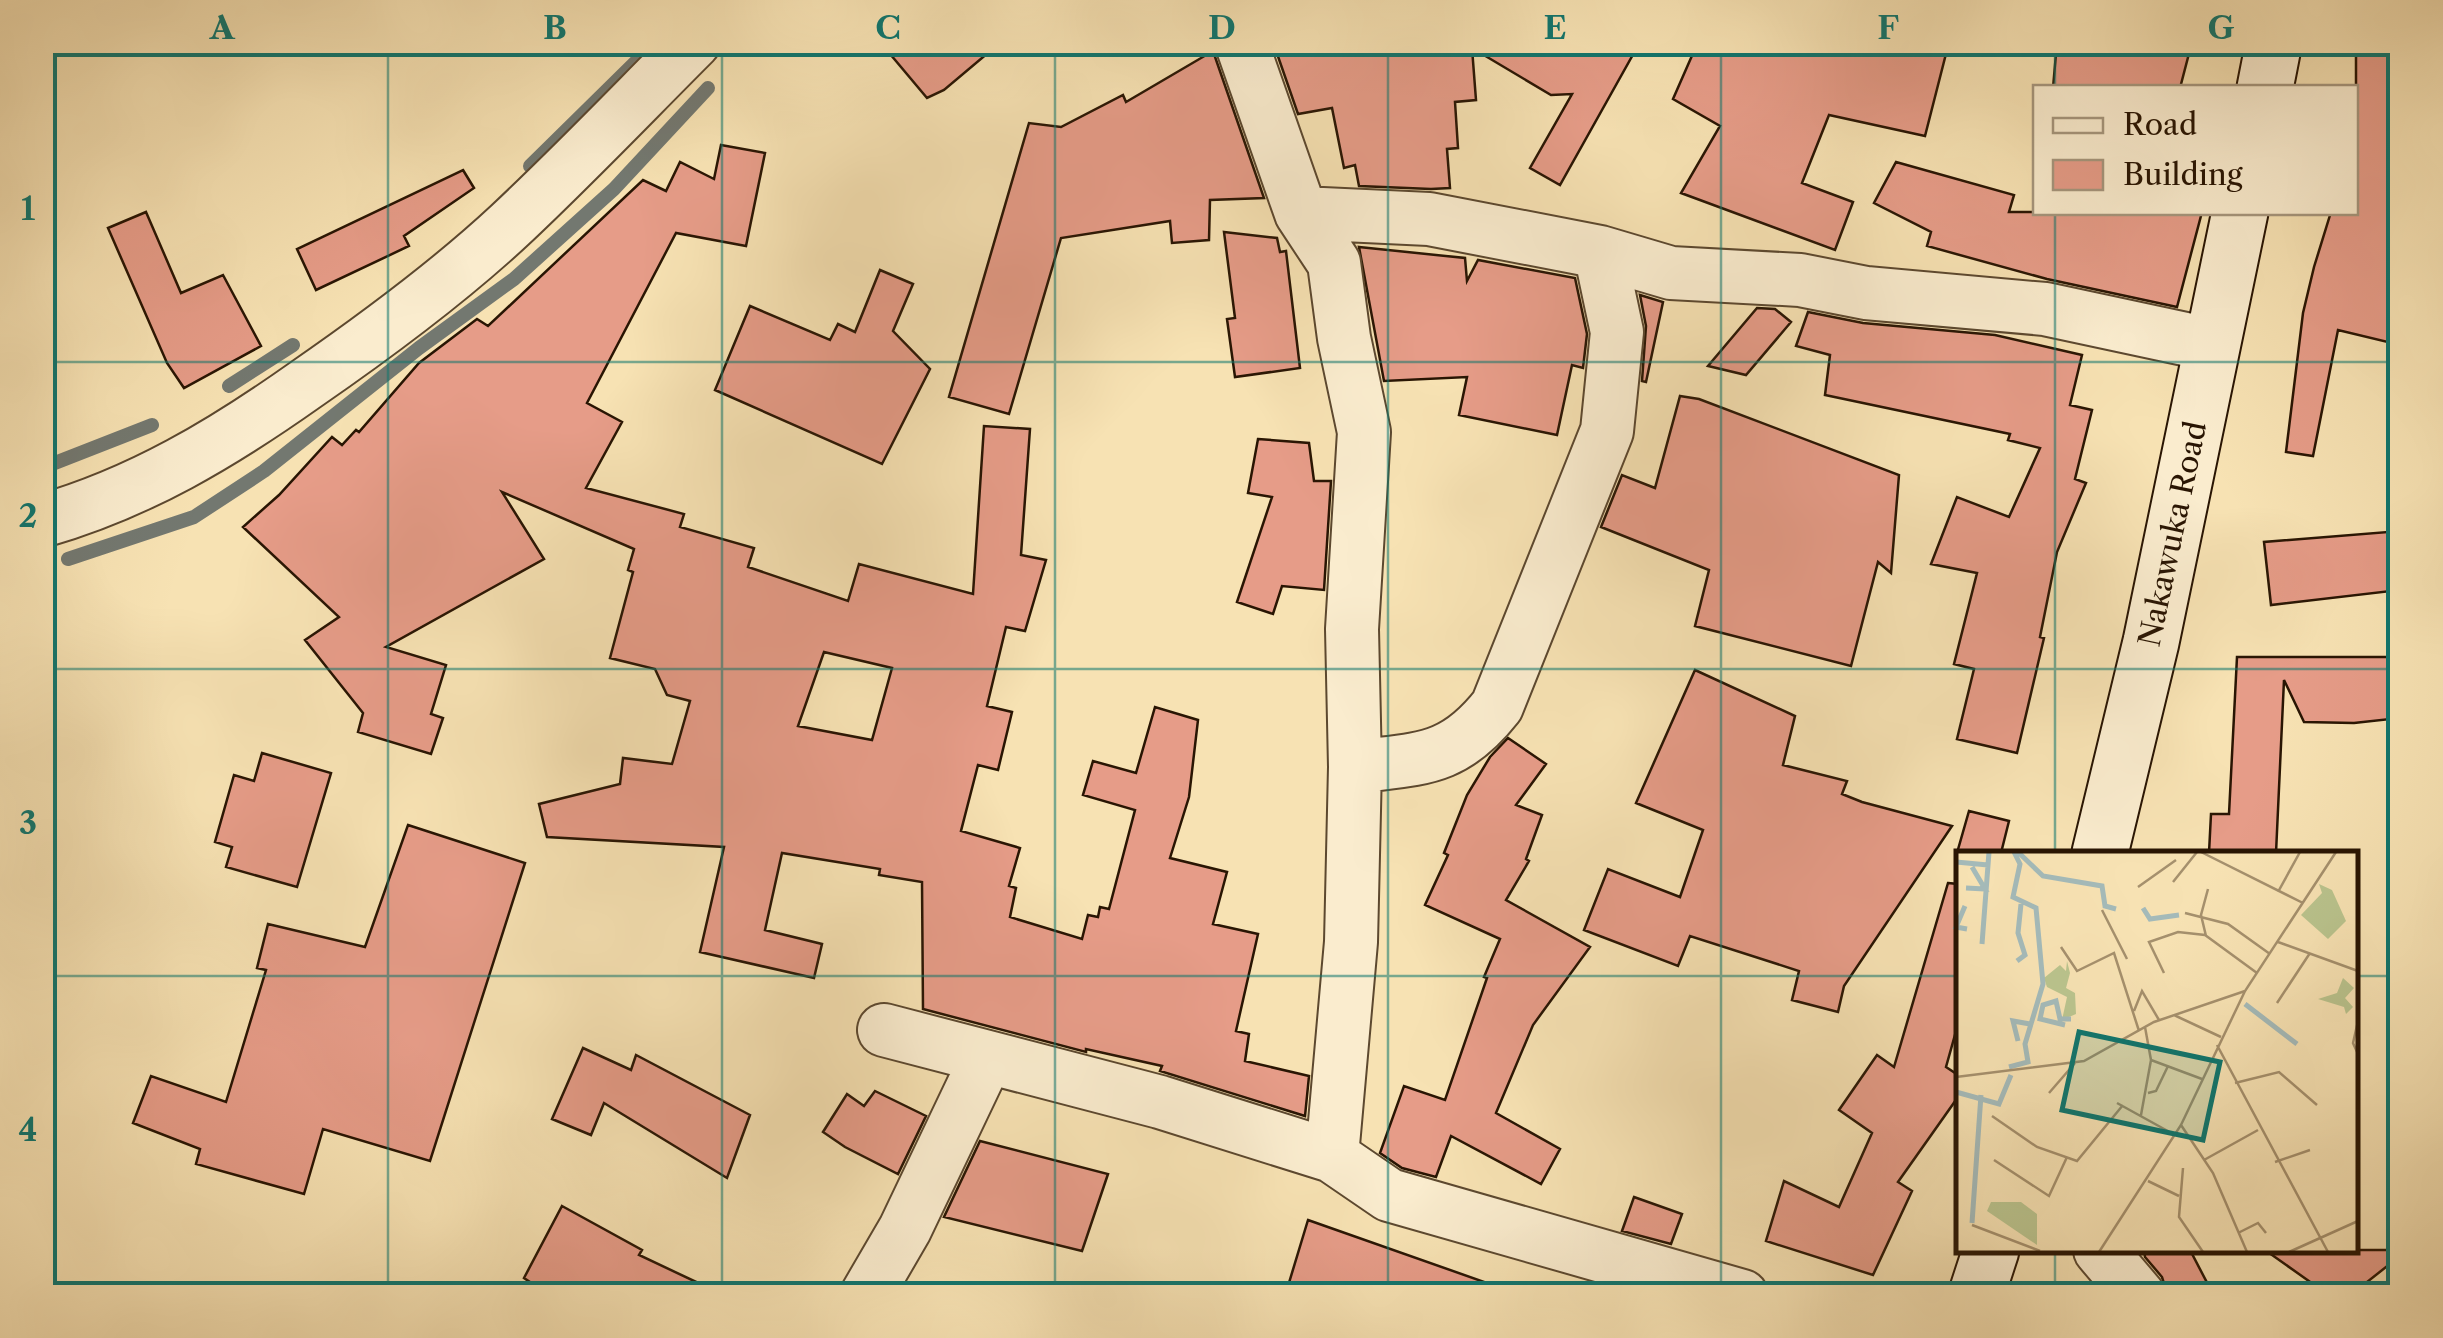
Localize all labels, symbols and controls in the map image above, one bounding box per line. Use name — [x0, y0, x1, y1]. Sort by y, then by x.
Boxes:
text: A — [209, 8, 236, 47]
text: B — [543, 8, 567, 47]
text: C — [875, 8, 901, 47]
text: D — [1208, 8, 1236, 47]
text: E — [1543, 8, 1567, 47]
text: F — [1877, 8, 1899, 47]
text: G — [2207, 8, 2235, 47]
legend — [2033, 85, 2358, 215]
text: Road — [2123, 106, 2197, 143]
text: Building — [2123, 156, 2243, 193]
text: 1 — [21, 189, 36, 228]
street label: Nakawuka Road — [2131, 418, 2214, 650]
text: 2 — [19, 496, 37, 535]
text: 3 — [19, 803, 37, 842]
inset map — [1956, 851, 2358, 1253]
text: 4 — [19, 1110, 37, 1149]

